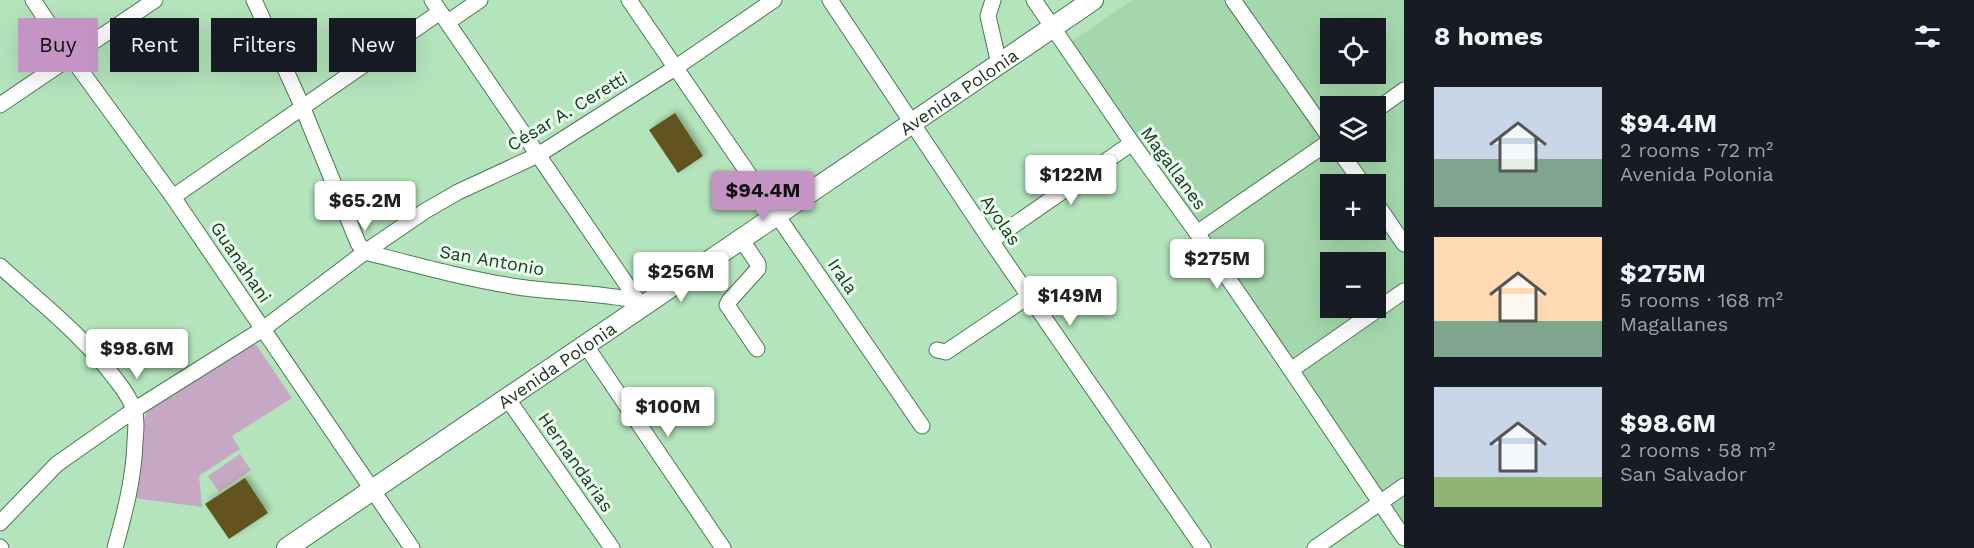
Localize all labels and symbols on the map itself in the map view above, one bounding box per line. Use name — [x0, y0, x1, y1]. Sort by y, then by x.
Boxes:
street label: Avenida Polonia — [895, 44, 1022, 139]
street label: César A. Ceretti — [503, 67, 631, 155]
street label: Magallanes — [1137, 122, 1211, 214]
pin: $122M — [1029, 155, 1113, 206]
pin: $94.4M — [714, 171, 812, 222]
pin: $65.2M — [316, 181, 414, 232]
street label: Ayolas — [977, 191, 1025, 249]
street label: Guanahani — [206, 218, 276, 306]
pin: $275M — [1175, 239, 1259, 290]
street label: San Antonio — [438, 240, 546, 280]
pin: $256M — [639, 252, 723, 303]
street label: Irala — [824, 254, 862, 298]
pin: $149M — [1028, 276, 1112, 327]
street label: Avenida Polonia — [493, 317, 620, 412]
pin: $98.6M — [88, 329, 186, 380]
pin: $100M — [626, 387, 710, 438]
street label: Hernandarias — [534, 408, 618, 516]

